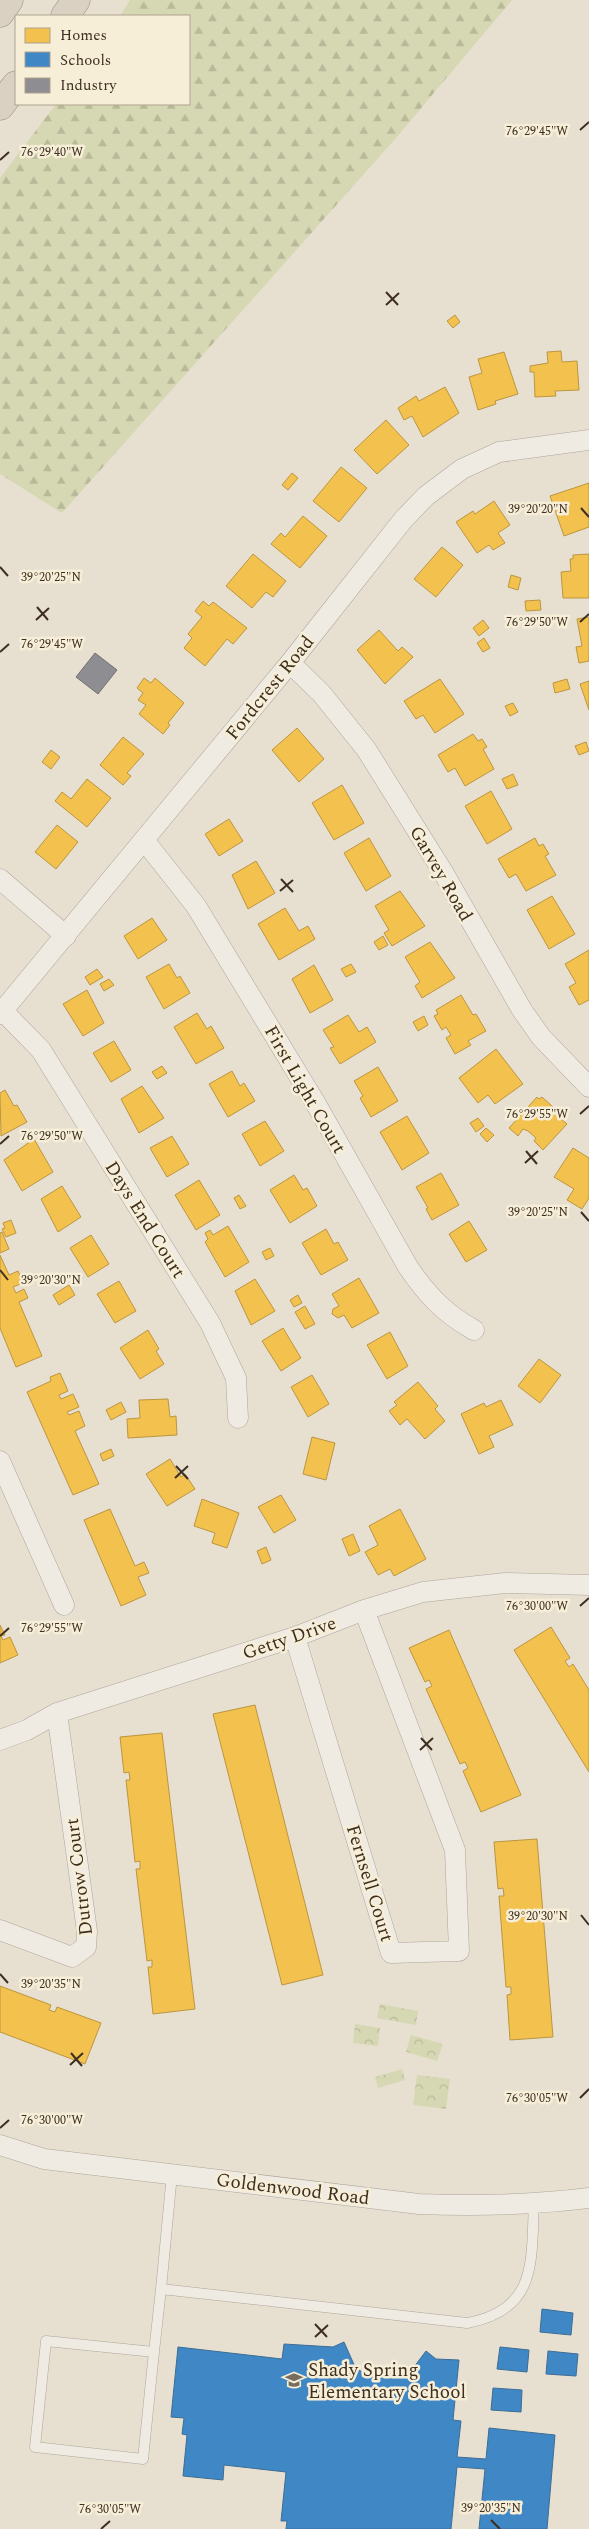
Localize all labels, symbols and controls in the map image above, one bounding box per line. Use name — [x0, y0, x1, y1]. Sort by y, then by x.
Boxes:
legend — [15, 15, 190, 105]
text: Homes — [60, 24, 107, 47]
text: Schools — [60, 49, 111, 72]
text: Industry — [60, 74, 117, 97]
text: 76°29'45"W — [506, 122, 568, 141]
text: 76°29'40"W — [21, 143, 83, 162]
text: 39°20'20"N — [508, 500, 568, 519]
text: 39°20'25"N — [21, 568, 81, 587]
text: 76°29'50"W — [506, 613, 568, 632]
street label: Fordcrest Road — [219, 629, 322, 747]
text: 76°29'45"W — [21, 635, 83, 654]
street label: Garvey Road — [402, 820, 480, 927]
street label: First Light Court — [256, 1020, 353, 1160]
text: 76°29'55"W — [506, 1105, 568, 1124]
text: 76°29'50"W — [21, 1127, 83, 1146]
street label: Days End Court — [97, 1155, 193, 1284]
text: 39°20'25"N — [508, 1203, 568, 1222]
text: 39°20'30"N — [21, 1271, 81, 1290]
text: 76°30'00"W — [506, 1597, 568, 1616]
street label: Getty Drive — [239, 1609, 340, 1668]
text: 76°29'55"W — [21, 1619, 83, 1638]
street label: Dutrow Court — [58, 1816, 101, 1937]
street label: Fernsell Court — [338, 1821, 401, 1946]
text: 39°20'30"N — [508, 1907, 568, 1926]
text: 39°20'35"N — [21, 1975, 81, 1994]
text: 76°30'05"W — [506, 2089, 568, 2108]
text: 76°30'00"W — [21, 2111, 83, 2130]
street label: Goldenwood Road — [214, 2166, 371, 2213]
place label: Shady Spring Elementary School — [308, 2356, 466, 2407]
school or university icon: Shady Spring Elementary School — [284, 2370, 304, 2390]
text: 39°20'35"N — [461, 2499, 521, 2518]
text: 76°30'05"W — [79, 2500, 141, 2519]

